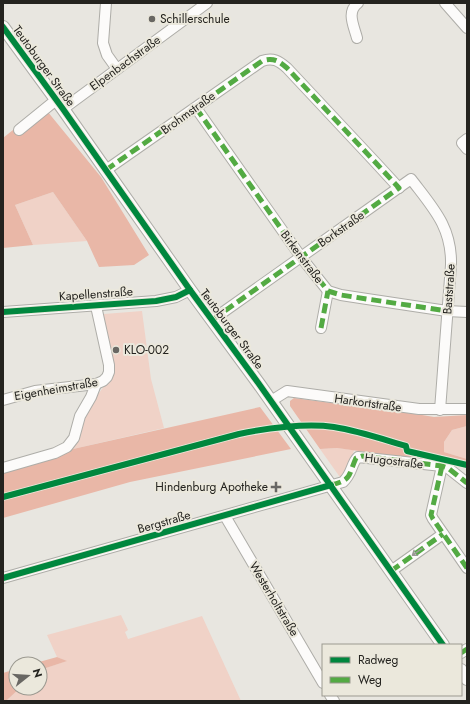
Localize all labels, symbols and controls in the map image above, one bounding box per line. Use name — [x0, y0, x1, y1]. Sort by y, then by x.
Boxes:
place label: Schillerschule — [160, 10, 230, 28]
marker: Schillerschule — [147, 14, 157, 24]
street label: Teutoburger Straße — [8, 22, 80, 110]
street label: Elpenbachstraße — [86, 31, 164, 95]
street label: Brohmstraße — [157, 87, 219, 139]
street label: Borkstraße — [314, 206, 368, 252]
street label: Birkenstraße — [276, 227, 328, 287]
street label: Baststraße — [438, 263, 460, 315]
street label: Kapellenstraße — [58, 282, 134, 306]
street label: Teutoburger Straße — [196, 285, 268, 373]
place label: KLO-002 — [124, 341, 169, 359]
marker: KLO-002 — [111, 345, 121, 355]
street label: Eigenheimstraße — [13, 373, 99, 405]
street label: Harkortstraße — [333, 389, 403, 417]
street label: Hugostraße — [364, 448, 424, 474]
place label: Hindenburg Apotheke — [155, 478, 268, 496]
marker: Hindenburg Apotheke — [271, 482, 281, 492]
street label: Bergstraße — [135, 506, 193, 538]
one-way arrow — [412, 548, 423, 556]
street label: Westerholtstraße — [245, 558, 303, 640]
legend — [322, 644, 462, 696]
text: Radweg — [358, 651, 398, 669]
north arrow — [8, 656, 48, 696]
text: N — [29, 667, 46, 680]
text: Weg — [358, 671, 382, 689]

